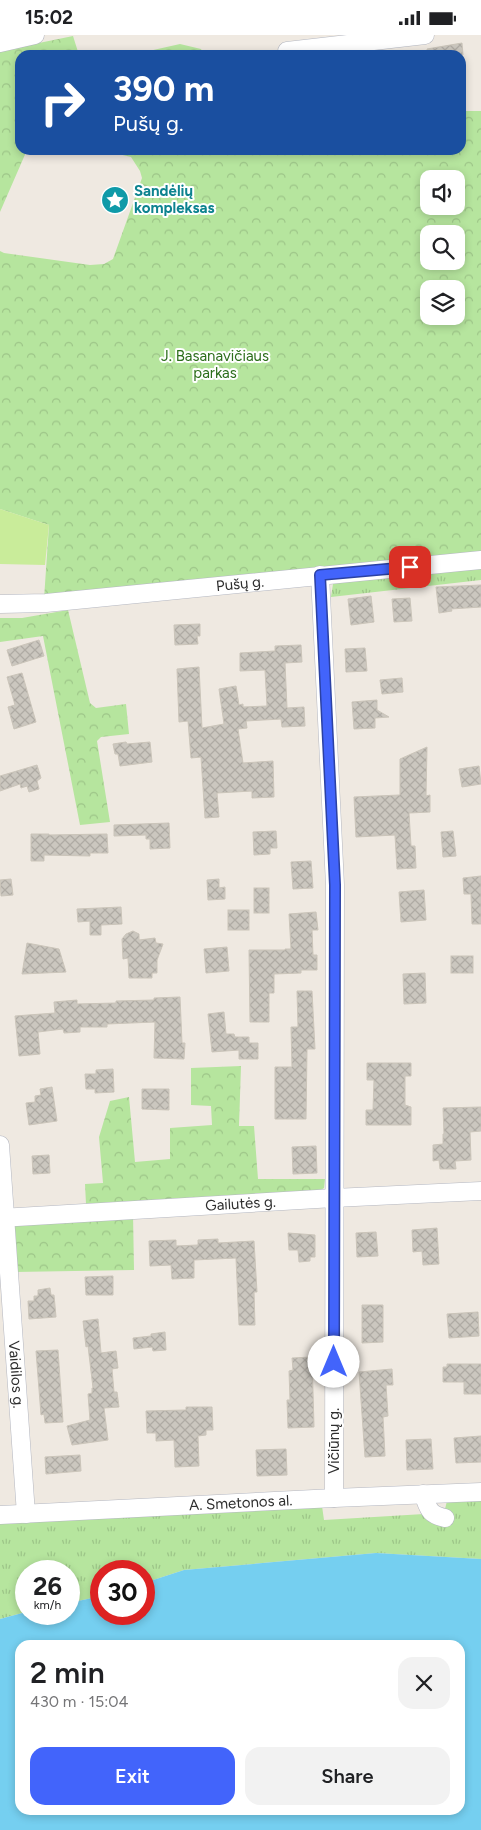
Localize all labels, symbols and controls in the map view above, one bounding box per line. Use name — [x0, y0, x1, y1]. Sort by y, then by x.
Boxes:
text: 15:02 — [25, 6, 73, 29]
text: 390 m — [113, 68, 214, 110]
icon: right — [30, 70, 95, 135]
text: Pušų g. — [113, 110, 183, 137]
map controls — [420, 170, 465, 325]
button: sound — [420, 170, 465, 215]
place label: Sandėlių kompleksas — [134, 182, 215, 217]
place icon: Sandėlių kompleksas — [100, 185, 130, 215]
button: search — [420, 225, 465, 270]
button: layers — [420, 280, 465, 325]
park label: J. Basanavičiaus parkas — [161, 347, 269, 382]
pin — [389, 546, 431, 588]
icon: arrive — [396, 553, 424, 581]
street label: Pušų g. — [215, 572, 265, 595]
street label: Gailutės g. — [205, 1192, 276, 1215]
position arrow — [307, 1335, 359, 1387]
street label: Vaidilos g. — [5, 1340, 28, 1409]
street label: Vičiūnų g. — [325, 1408, 343, 1474]
street label: A. Smetonos al. — [189, 1491, 293, 1514]
speed limit sign: 30 — [90, 1560, 155, 1625]
text: 26 — [33, 1571, 62, 1601]
text: km/h — [34, 1598, 61, 1612]
text: 2 min — [30, 1654, 105, 1691]
button: close — [398, 1657, 450, 1709]
text: 430 m · 15:04 — [30, 1692, 128, 1711]
button: Exit — [30, 1747, 235, 1805]
button: Share — [245, 1747, 450, 1805]

